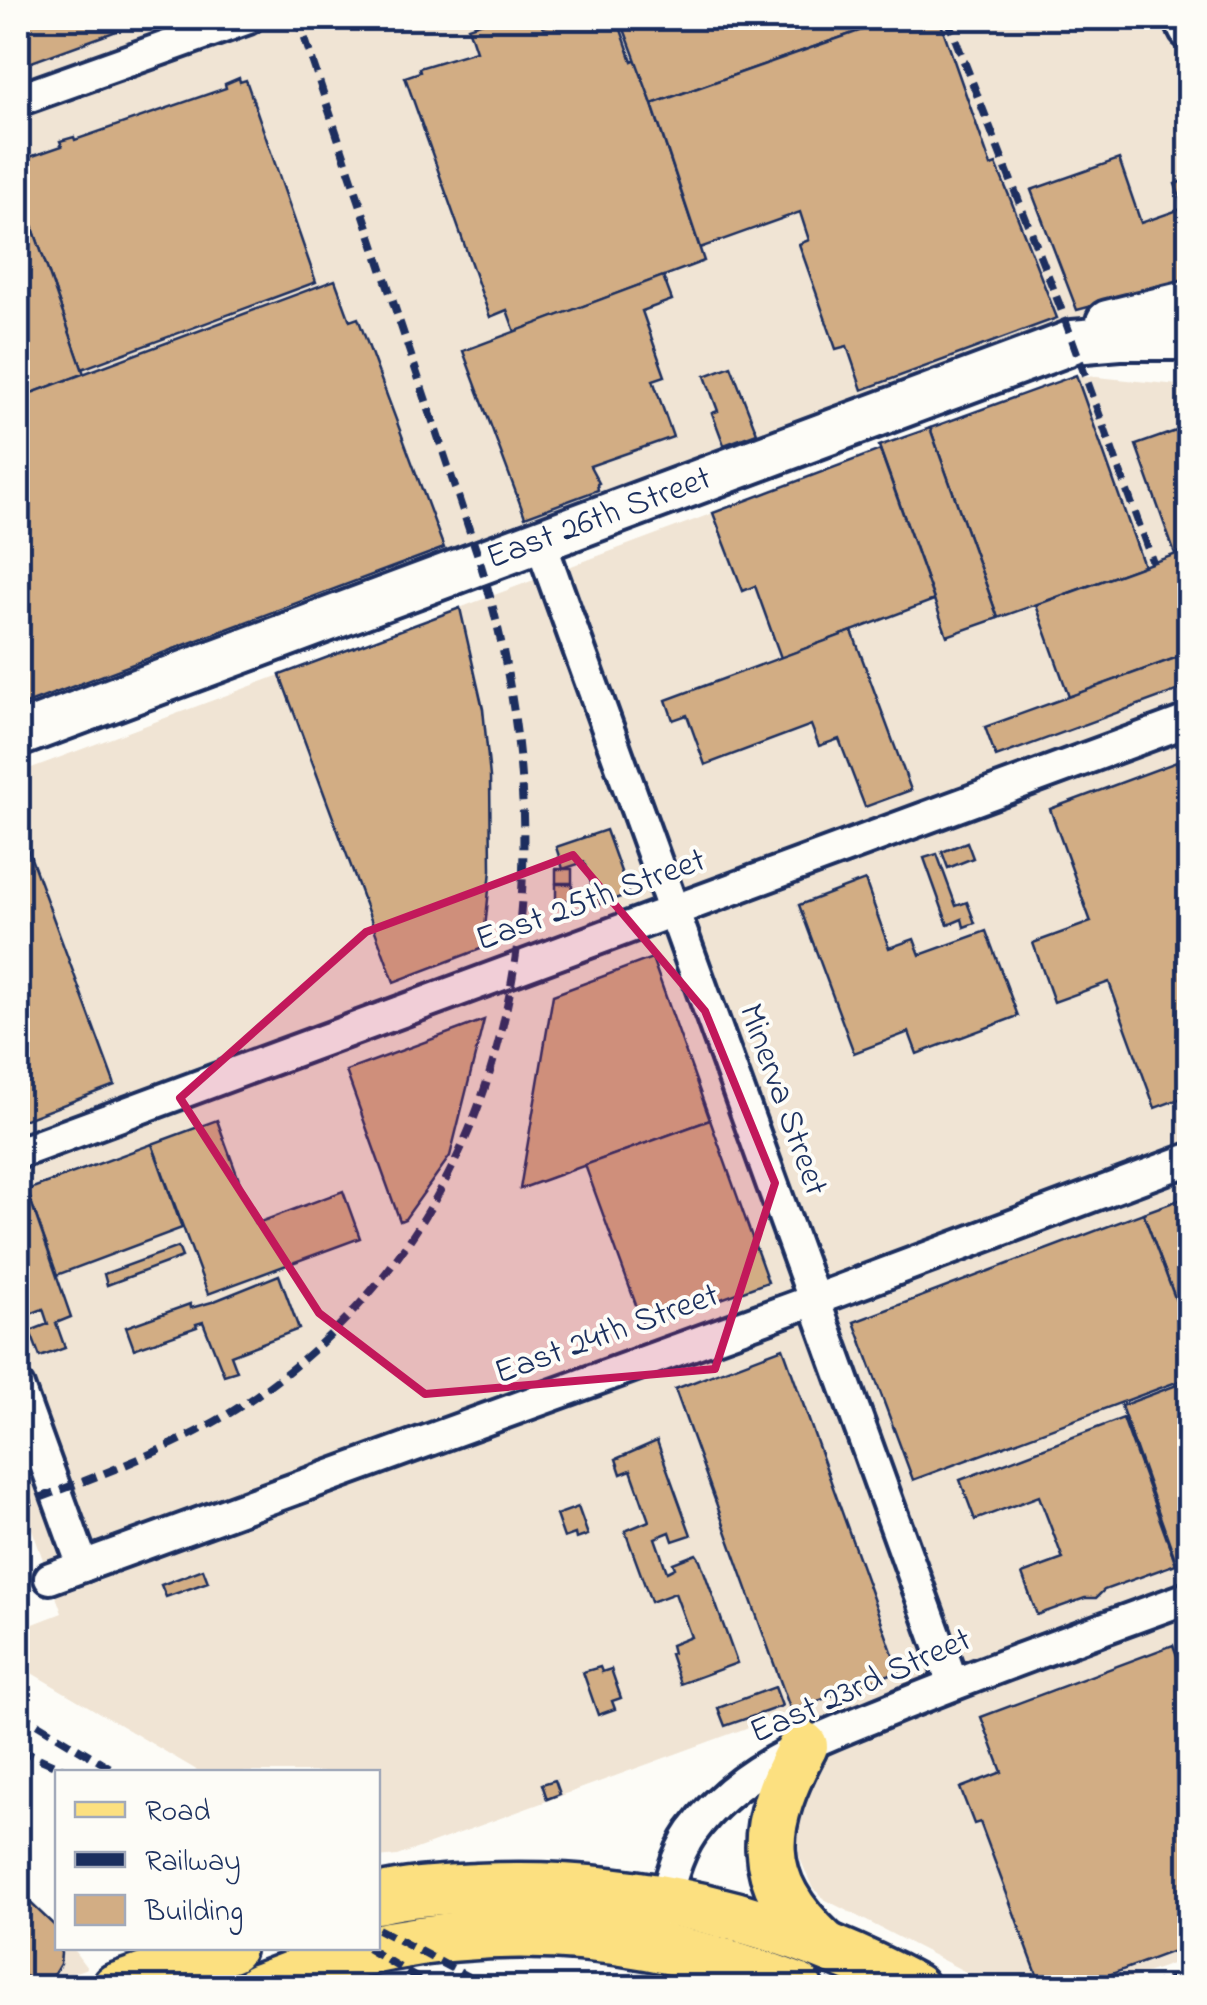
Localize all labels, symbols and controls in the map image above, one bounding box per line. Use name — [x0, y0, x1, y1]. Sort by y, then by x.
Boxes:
street label: East 26th Street — [479, 453, 719, 584]
street label: East 25th Street — [469, 836, 713, 966]
street label: Minerva Street — [724, 997, 840, 1203]
street label: East 24th Street — [488, 1271, 727, 1399]
street label: East 23rd Street — [742, 1615, 980, 1759]
legend — [55, 1770, 380, 1950]
text: Road — [145, 1791, 210, 1835]
text: Railway — [145, 1841, 241, 1885]
text: Building — [144, 1891, 243, 1935]

